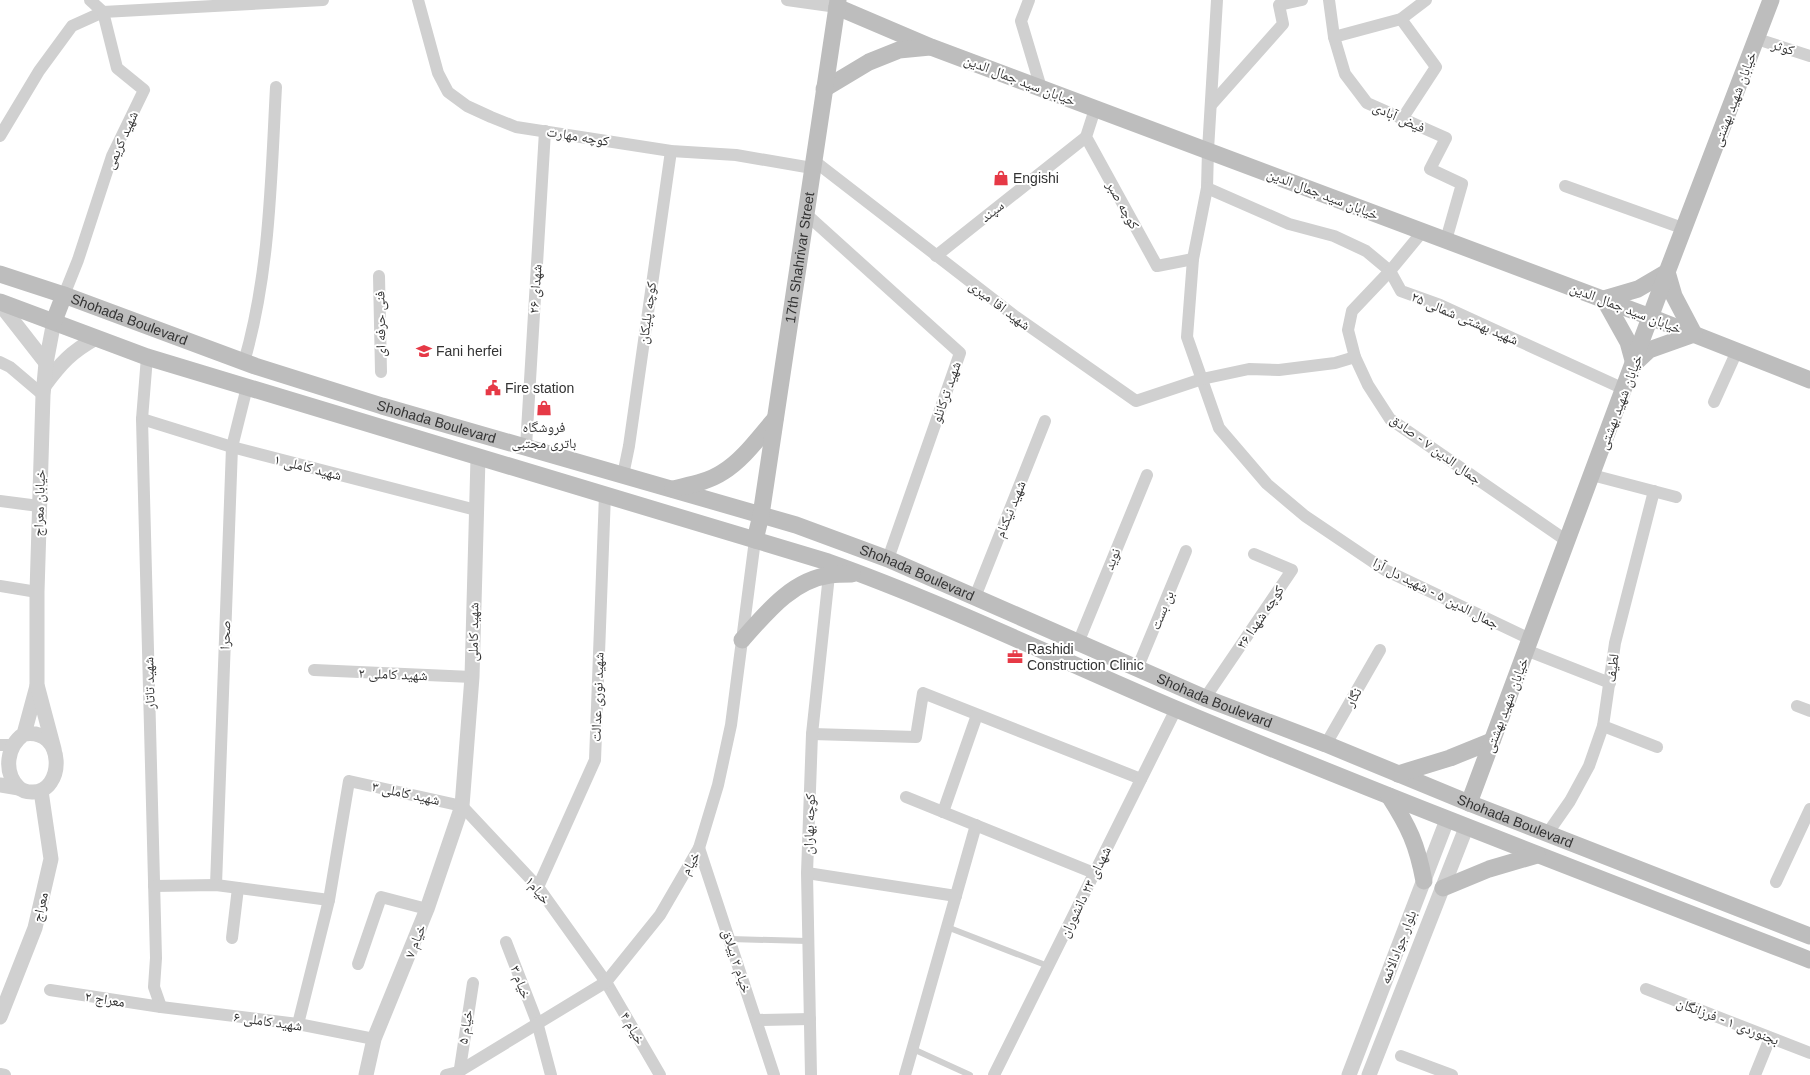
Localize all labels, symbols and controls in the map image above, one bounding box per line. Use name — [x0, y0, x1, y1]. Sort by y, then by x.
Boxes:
street label: کوثر — [1768, 36, 1796, 59]
street label: خیابان شهید بهشتی — [1709, 49, 1760, 149]
street label: خیابان سید جمال الدین — [962, 51, 1078, 110]
street label: فیض آبادی — [1370, 98, 1428, 137]
street label: شهید کریمی — [101, 109, 142, 172]
street label: کوچه مهارت — [545, 123, 611, 150]
street label: خیابان سید جمال الدین — [1265, 165, 1381, 224]
shop icon: Engishi — [992, 169, 1010, 187]
place label: Engishi — [1013, 170, 1059, 186]
street label: کوچه صبر — [1102, 177, 1143, 232]
street label: 17th Shahrivar Street — [782, 191, 817, 324]
street label: سپند — [977, 197, 1007, 226]
street label: شهدای ۲۶ — [525, 264, 546, 314]
street label: شهید اقا میری — [966, 277, 1034, 334]
street label: خیابان سید جمال الدین — [1568, 279, 1684, 338]
street label: کوچه پلیکان — [635, 281, 660, 345]
street label: ۲۵ شهید بهشتی شمالی — [1409, 288, 1521, 349]
street label: Shohada Boulevard — [69, 290, 190, 348]
street label: فنی حرفه ای — [371, 291, 390, 357]
school or university icon: Fani herfei — [415, 342, 433, 360]
place label: Fani herfei — [436, 343, 502, 359]
street label: خیابان شهید بهشتی — [1595, 352, 1646, 452]
street label: شهید ترکانلو — [928, 359, 965, 425]
public building icon: Fire station — [484, 379, 502, 397]
place label: Fire station — [505, 380, 574, 396]
street label: Shohada Boulevard — [375, 397, 498, 446]
shop icon: فروشگاه باتری مجتبی — [535, 399, 553, 417]
street label: جمال الدین ۷ - صادق — [1387, 411, 1485, 488]
place label: فروشگاه باتری مجتبی — [512, 419, 577, 452]
street label: شهید کاملی ۱ — [272, 451, 343, 484]
street label: خیابان معراج — [30, 469, 50, 537]
street label: شهید نیکنام — [991, 478, 1030, 541]
street label: Shohada Boulevard — [857, 541, 977, 604]
street label: نوید — [1100, 546, 1124, 572]
street label: جمال الدین ۵ - شهید دل آرا — [1370, 554, 1502, 633]
street label: کوچه شهدا ۳۶ — [1233, 582, 1288, 652]
street label: بن بست — [1147, 588, 1178, 632]
street label: شهید کاملی — [464, 602, 483, 662]
street label: صحرا — [216, 620, 235, 650]
place label: Rashidi Construction Clinic — [1027, 641, 1144, 673]
office icon: Rashidi Construction Clinic — [1006, 648, 1024, 666]
street label: شهید نوری عدالت — [587, 652, 608, 742]
street label: لطیف — [1602, 653, 1622, 683]
street label: خیابان شهید بهشتی — [1481, 655, 1532, 755]
street label: شهید تاتار — [140, 657, 159, 710]
street label: شهید کاملی ۲ — [358, 665, 428, 684]
street label: Shohada Boulevard — [1154, 670, 1275, 731]
street label: نگار — [1341, 685, 1366, 711]
street label: شهید کاملی ۳ — [370, 778, 441, 809]
street label: Shohada Boulevard — [1455, 791, 1575, 851]
street label: کوچه بهاران — [800, 793, 819, 855]
street label: شهدای ۲۳ دانشوران — [1056, 844, 1115, 941]
street label: خیام — [677, 848, 705, 879]
street label: خیام۱ — [521, 873, 554, 908]
street label: معراج — [29, 891, 53, 924]
street label: بلوار جوادالائمه — [1377, 908, 1420, 986]
street label: خیام ۷ — [401, 922, 431, 961]
street label: خیام ۲ ییلاق — [717, 927, 755, 995]
street label: خیام ۳ — [505, 963, 535, 1002]
street label: معراج ۲ — [84, 988, 126, 1012]
street label: بجنوردی ۱ - فرزانگان — [1674, 994, 1782, 1049]
street label: شهید کاملی ۶ — [233, 1008, 303, 1035]
street label: خیام ۵ — [454, 1009, 478, 1046]
street label: خیام ۴ — [616, 1009, 649, 1048]

